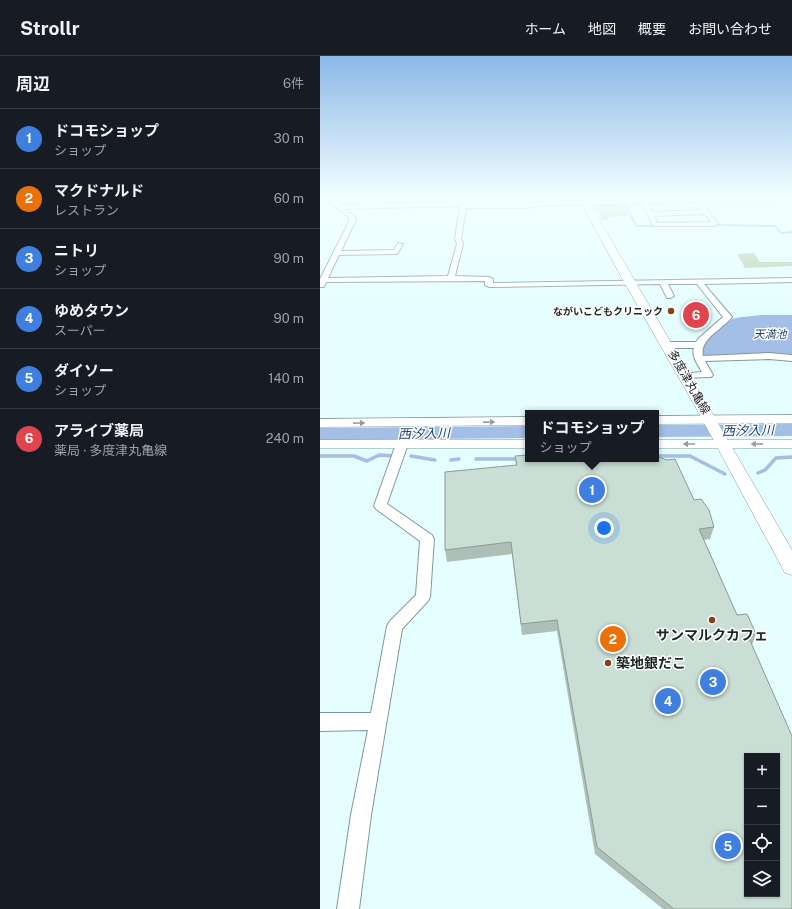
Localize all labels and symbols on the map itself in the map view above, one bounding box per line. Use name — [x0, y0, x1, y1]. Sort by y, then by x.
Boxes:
pin: 6 — [683, 300, 709, 330]
place label: ながいこどもクリニック — [553, 305, 663, 317]
marker: ながいこどもクリニック — [666, 306, 676, 316]
water label: 天満池 — [754, 328, 787, 340]
street label: 多度津丸亀線 — [665, 347, 713, 417]
one-way arrow — [483, 419, 496, 425]
one-way arrow — [353, 420, 366, 426]
water label: 西汐入川 — [722, 423, 776, 438]
water label: 西汐入川 — [398, 426, 452, 441]
one-way arrow — [682, 441, 695, 447]
one-way arrow — [750, 441, 763, 447]
pin: 1 — [579, 475, 605, 505]
your location — [594, 518, 614, 538]
marker: サンマルクカフェ — [707, 615, 717, 625]
pin: 2 — [600, 624, 626, 654]
place label: サンマルクカフェ — [656, 627, 768, 643]
place label: 築地銀だこ — [616, 655, 686, 671]
marker: 築地銀だこ — [603, 658, 613, 668]
pin: 3 — [700, 667, 726, 697]
pin: 4 — [655, 686, 681, 716]
pin: 5 — [715, 831, 741, 861]

